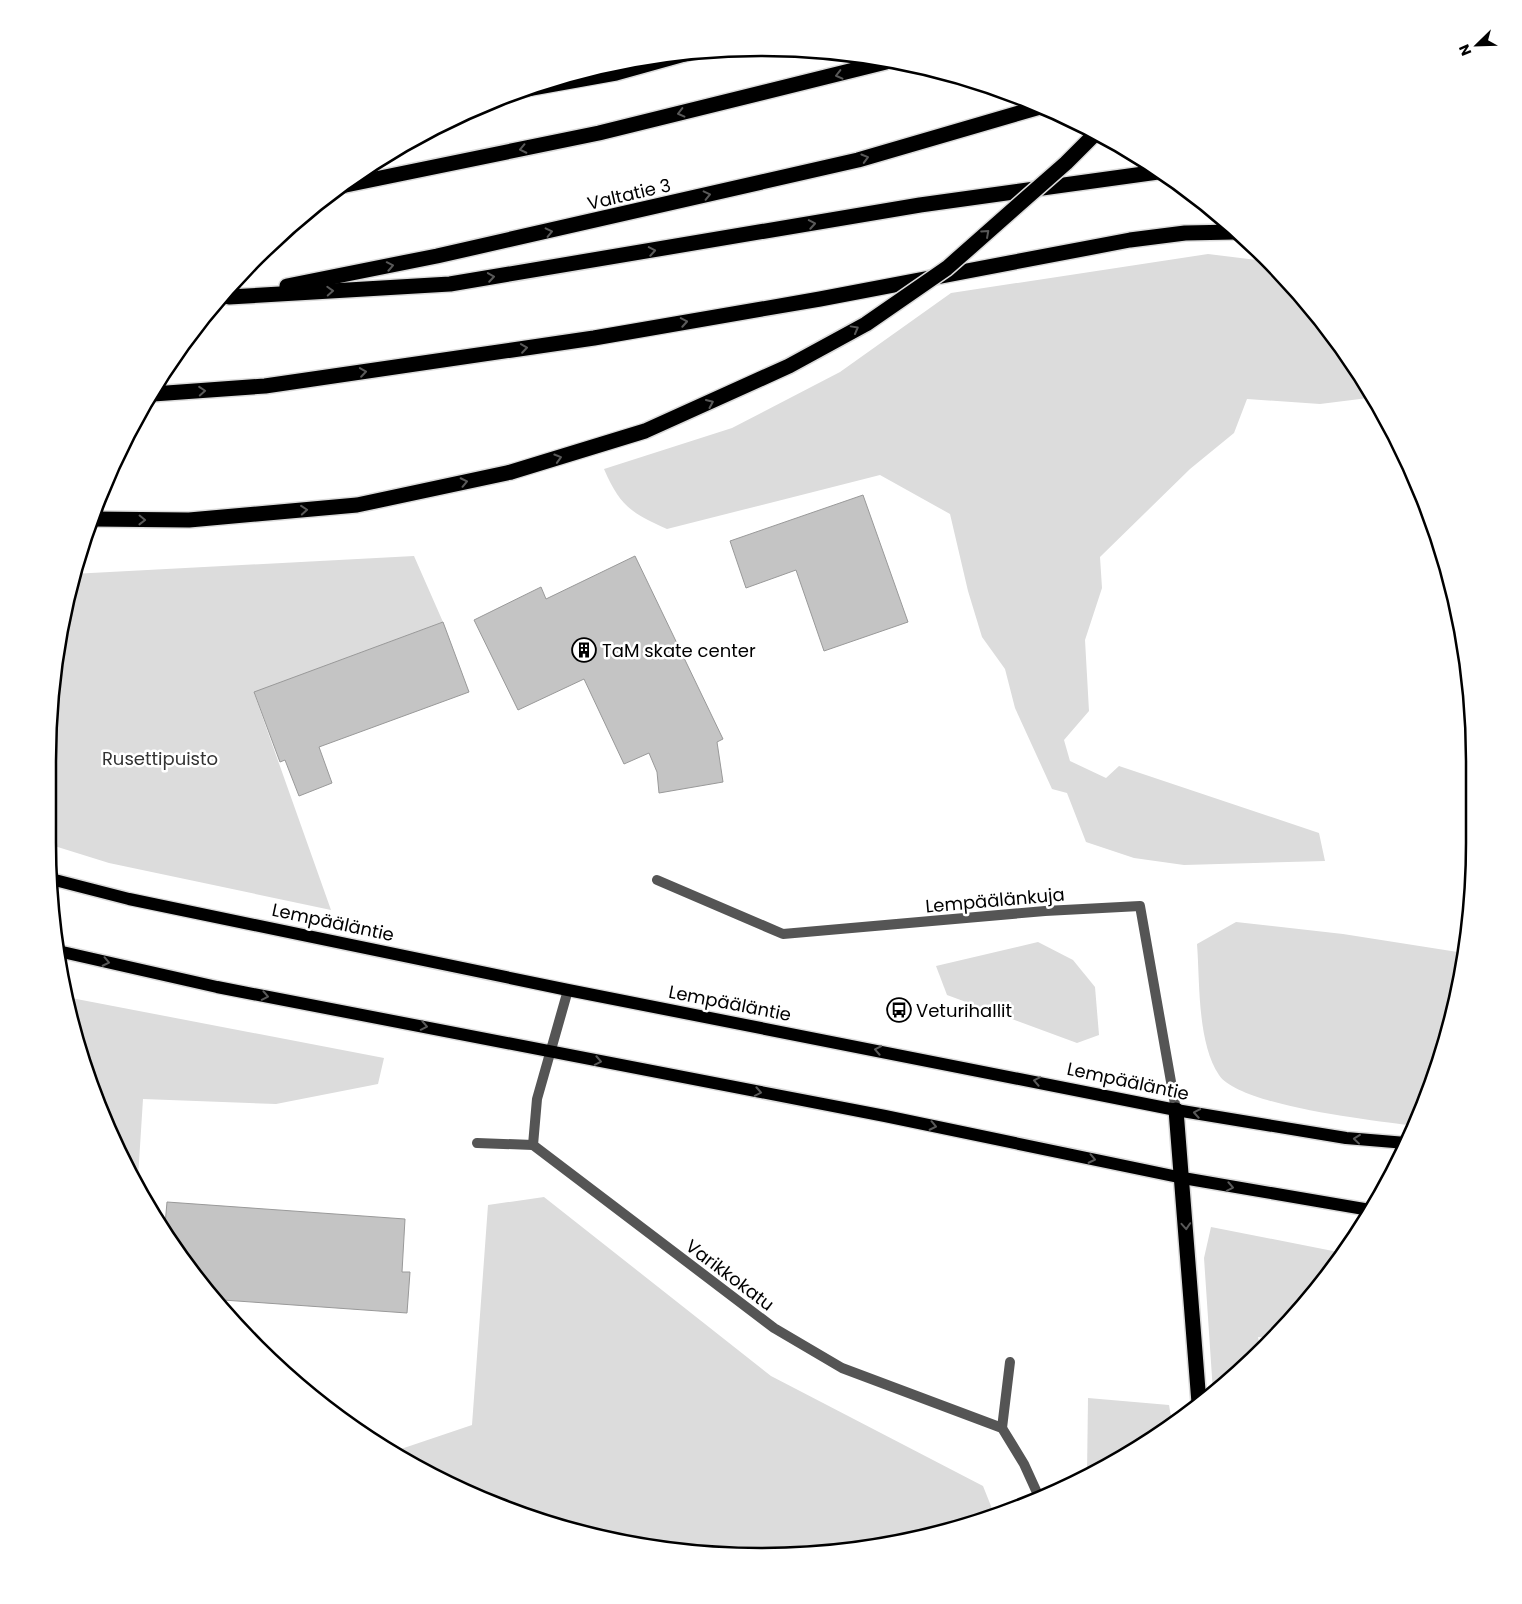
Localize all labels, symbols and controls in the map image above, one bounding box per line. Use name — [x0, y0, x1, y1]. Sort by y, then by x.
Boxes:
north arrow — [1452, 20, 1502, 70]
text: N — [1454, 41, 1476, 59]
one-way arrow — [836, 69, 844, 79]
one-way arrow — [677, 107, 686, 118]
one-way arrow — [519, 144, 527, 154]
one-way arrow — [861, 154, 869, 164]
street label: Valtatie 3 — [585, 172, 673, 216]
one-way arrow — [703, 190, 712, 201]
one-way arrow — [808, 219, 816, 229]
one-way arrow — [544, 227, 553, 237]
one-way arrow — [980, 230, 989, 239]
one-way arrow — [647, 246, 656, 256]
one-way arrow — [386, 261, 394, 271]
one-way arrow — [488, 272, 496, 283]
one-way arrow — [326, 286, 334, 297]
one-way arrow — [680, 318, 688, 328]
one-way arrow — [850, 326, 859, 336]
one-way arrow — [519, 344, 528, 354]
one-way arrow — [359, 367, 367, 378]
one-way arrow — [198, 385, 206, 396]
one-way arrow — [705, 398, 714, 409]
one-way arrow — [553, 453, 561, 463]
one-way arrow — [459, 477, 468, 488]
one-way arrow — [300, 505, 308, 516]
one-way arrow — [138, 515, 146, 525]
building icon: TaM skate center — [571, 637, 597, 663]
place label: TaM skate center — [602, 638, 756, 663]
park label: Rusettipuisto — [102, 746, 218, 771]
street label: Lempäälänkuja — [924, 881, 1066, 919]
street label: Lempääläntie — [270, 897, 396, 947]
one-way arrow — [101, 957, 110, 967]
street label: Lempääläntie — [667, 979, 793, 1027]
one-way arrow — [260, 990, 269, 1000]
bus stop icon: Veturihallit — [886, 997, 912, 1023]
place label: Veturihallit — [916, 998, 1012, 1023]
one-way arrow — [420, 1021, 429, 1031]
one-way arrow — [873, 1045, 882, 1056]
one-way arrow — [594, 1055, 603, 1066]
street label: Lempääläntie — [1065, 1056, 1191, 1106]
one-way arrow — [1033, 1076, 1042, 1086]
one-way arrow — [754, 1087, 762, 1097]
one-way arrow — [1192, 1109, 1201, 1119]
one-way arrow — [929, 1121, 938, 1131]
one-way arrow — [1353, 1134, 1361, 1145]
one-way arrow — [1088, 1153, 1097, 1164]
one-way arrow — [1226, 1182, 1235, 1192]
one-way arrow — [1180, 1223, 1191, 1231]
street label: Varikkokatu — [681, 1233, 779, 1317]

